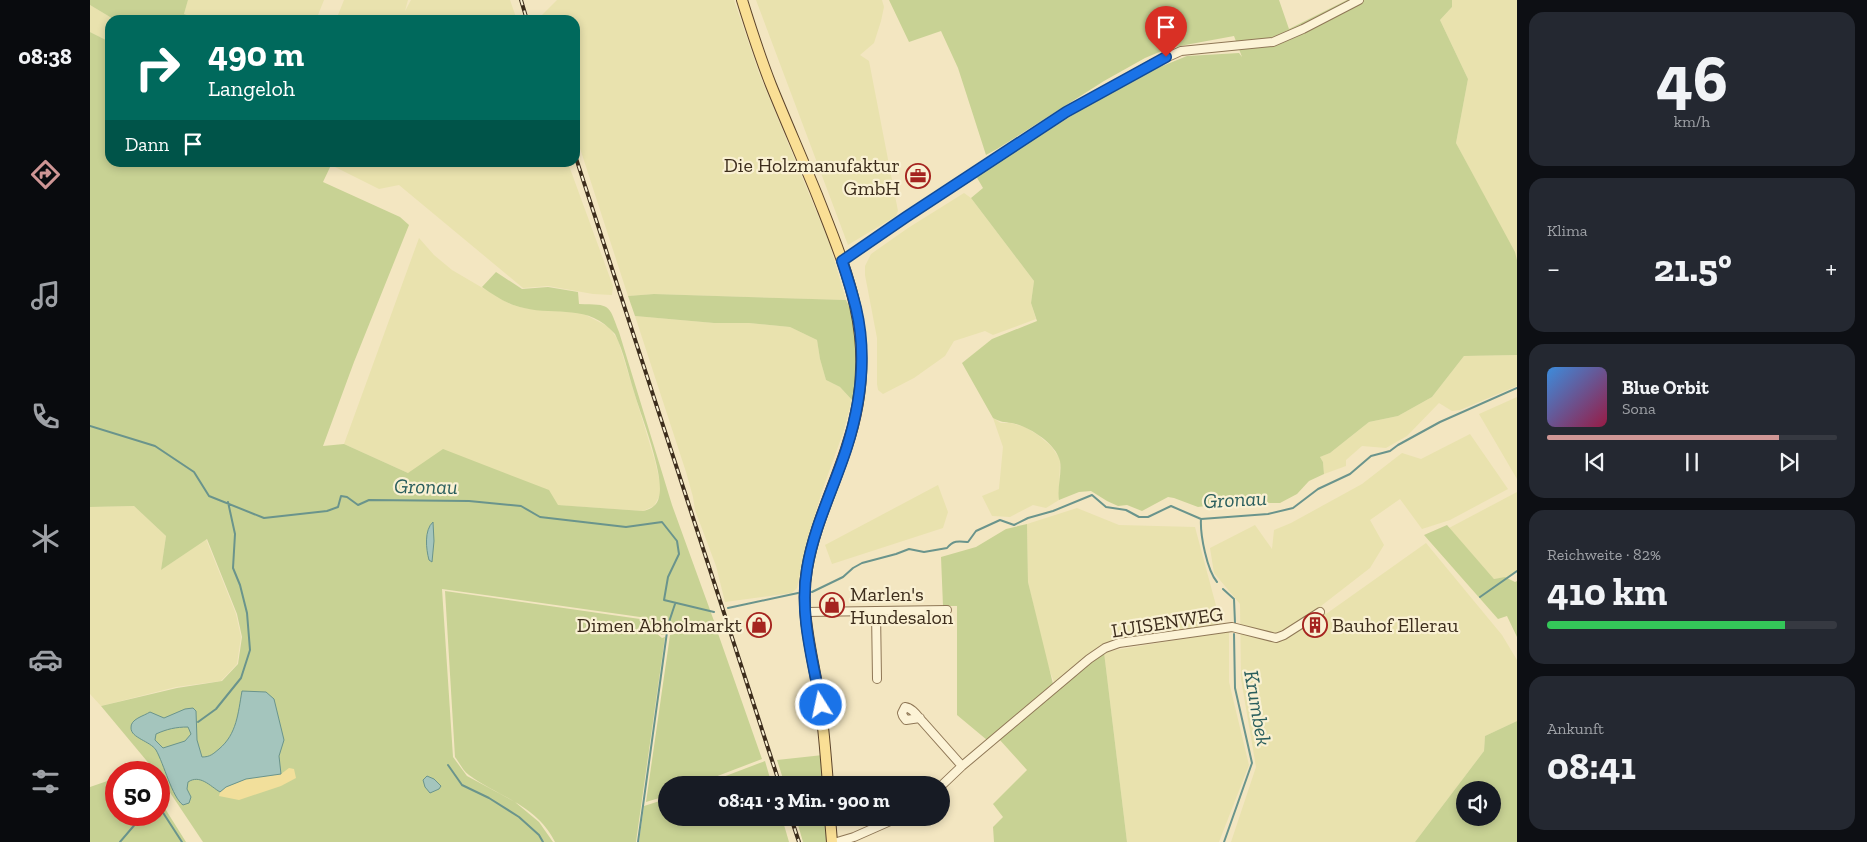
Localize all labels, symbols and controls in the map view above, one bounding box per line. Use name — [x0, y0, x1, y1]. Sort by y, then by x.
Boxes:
pin — [1145, 6, 1187, 57]
icon: arrive — [1152, 13, 1180, 41]
text: 490 m — [208, 33, 304, 75]
icon: right — [125, 35, 190, 100]
text: 46 — [1656, 40, 1728, 118]
text: 08:38 — [18, 43, 72, 70]
text: Langeloh — [208, 75, 295, 102]
text: km/h — [1674, 112, 1710, 131]
icon: arrive — [179, 130, 207, 158]
text: Dann — [125, 133, 169, 156]
place label: Die Holzmanufaktur GmbH — [724, 153, 900, 200]
icon: directions — [28, 157, 63, 192]
office icon: Die Holzmanufaktur GmbH — [905, 163, 931, 189]
text: Klima — [1547, 221, 1588, 240]
text: 21.5° — [1654, 245, 1732, 291]
text: − — [1547, 252, 1560, 285]
text: + — [1825, 252, 1837, 285]
icon: music — [28, 278, 63, 313]
text: Blue Orbit — [1622, 376, 1709, 399]
icon: phone — [28, 399, 63, 434]
text: Sona — [1622, 399, 1656, 418]
icon: previous — [1581, 448, 1609, 476]
icon: pause — [1678, 448, 1706, 476]
icon: next — [1775, 448, 1803, 476]
water label: Gronau — [394, 473, 458, 499]
water label: Gronau — [1202, 485, 1268, 513]
icon: climate — [28, 521, 63, 556]
text: Reichweite · 82% — [1547, 545, 1661, 564]
text: 410 km — [1547, 569, 1667, 615]
place label: Marlen's Hundesalon — [850, 582, 954, 629]
shop icon: Marlen's Hundesalon — [819, 592, 845, 618]
street label: LUISENWEG — [1109, 601, 1225, 643]
shop icon: Dimen Abholmarkt — [746, 612, 772, 638]
building icon: Bauhof Ellerau — [1302, 612, 1328, 638]
place label: Dimen Abholmarkt — [577, 613, 743, 637]
place label: Bauhof Ellerau — [1332, 613, 1458, 637]
icon: car — [28, 642, 63, 677]
water label: Krumbek — [1239, 668, 1277, 748]
position arrow — [794, 678, 846, 730]
text: Ankunft — [1547, 719, 1604, 738]
text: 08:41 — [1547, 743, 1636, 789]
speed limit sign: 50 — [105, 761, 170, 826]
icon: filters — [28, 764, 63, 799]
map controls — [1456, 781, 1501, 826]
button: sound — [1456, 781, 1501, 826]
text: 08:41 · 3 Min. · 900 m — [718, 789, 890, 812]

